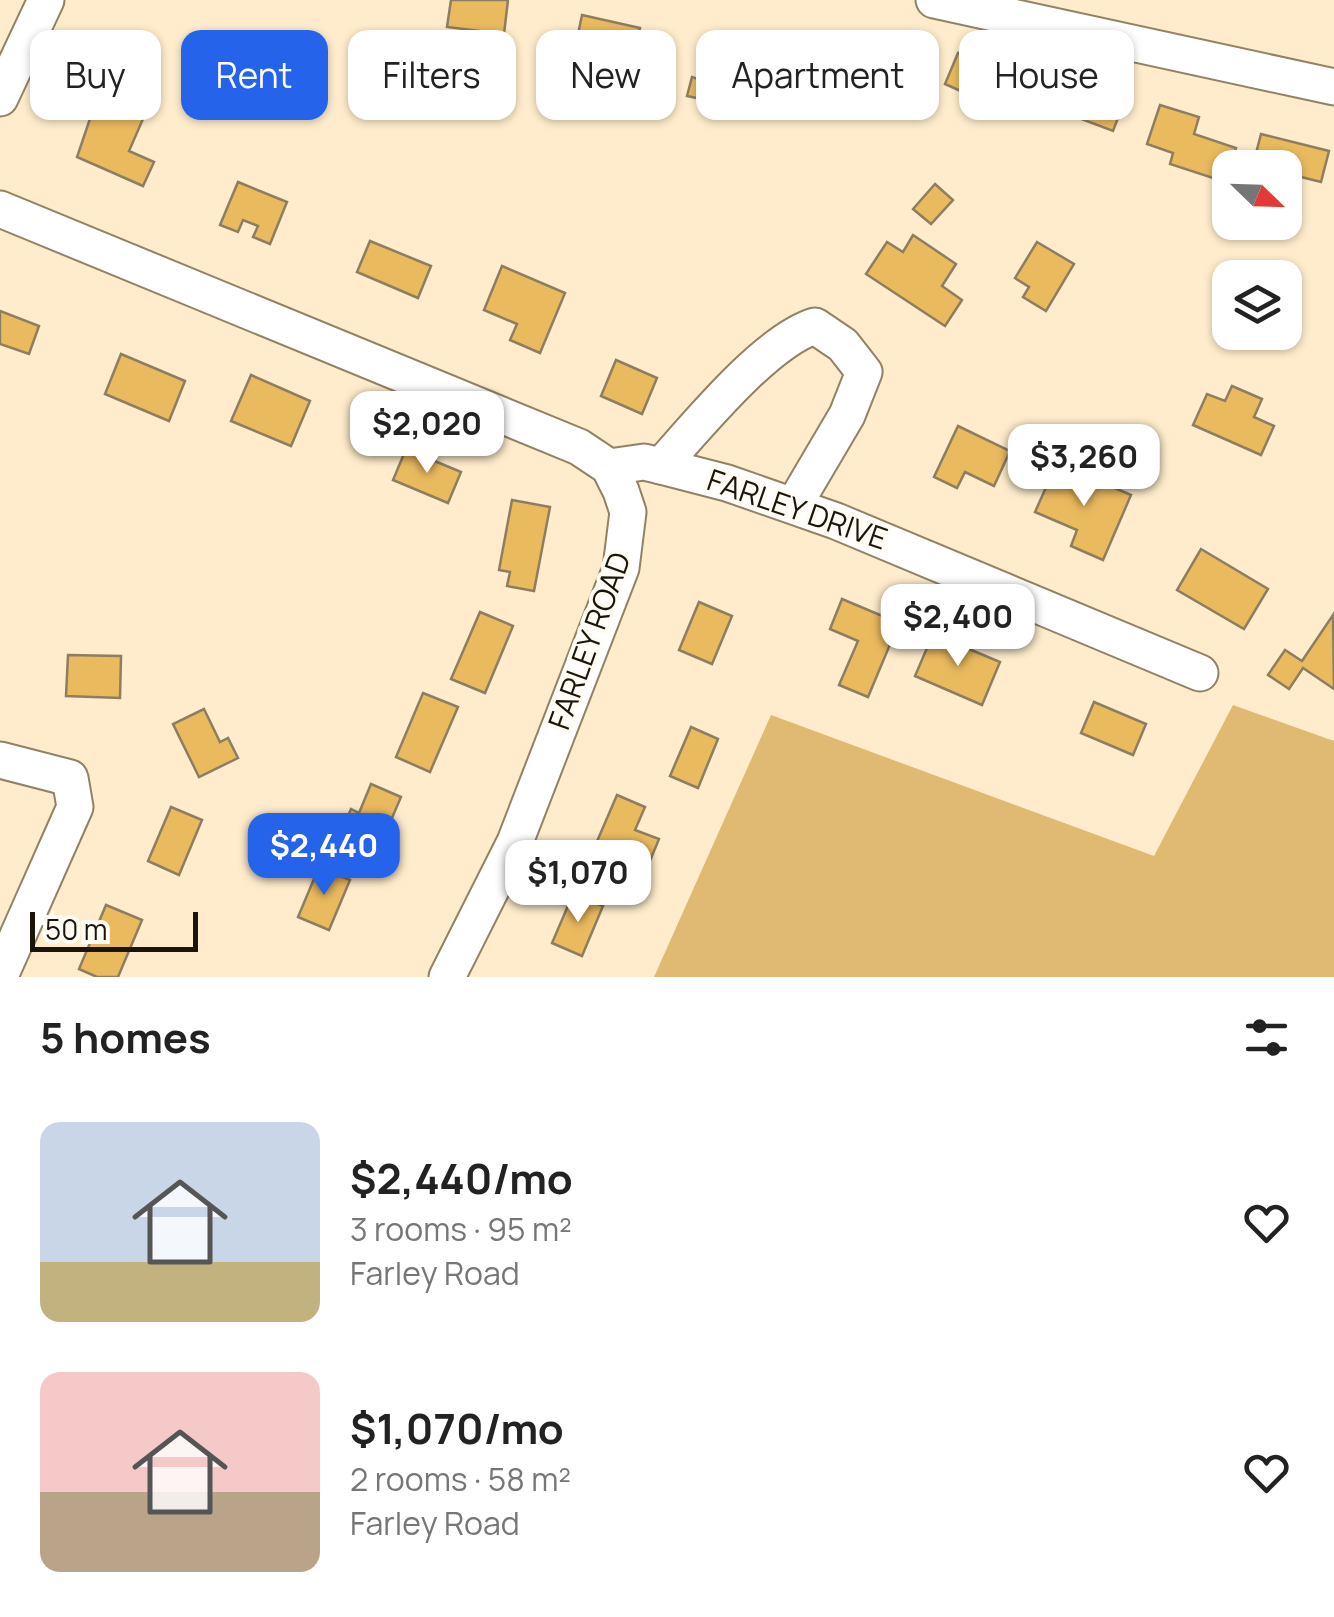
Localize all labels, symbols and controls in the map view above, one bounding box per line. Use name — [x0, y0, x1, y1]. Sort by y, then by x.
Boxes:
chip: Buy — [30, 30, 161, 120]
chip: Rent — [181, 30, 328, 120]
chip: Filters — [348, 30, 516, 120]
chip: New — [536, 30, 676, 120]
chip: Apartment — [696, 30, 939, 120]
chip: House — [959, 30, 1134, 120]
north arrow — [1212, 150, 1302, 240]
map controls — [1212, 150, 1302, 350]
button: layers — [1212, 260, 1302, 350]
pin: $2,020 — [346, 391, 508, 476]
text: $2,020 — [372, 401, 482, 445]
pin: $3,260 — [1003, 424, 1165, 509]
text: $3,260 — [1030, 434, 1138, 478]
street label: FARLEY DRIVE — [702, 459, 893, 559]
street label: FARLEY ROAD — [538, 546, 640, 735]
pin: $2,400 — [877, 584, 1039, 669]
text: $2,400 — [903, 594, 1013, 638]
pin: $2,440 — [243, 813, 405, 898]
text: $2,440 — [270, 823, 378, 867]
pin: $1,070 — [497, 840, 659, 925]
text: $1,070 — [527, 850, 629, 894]
scale bar — [30, 907, 198, 951]
text: 50 m — [45, 910, 108, 948]
text: 5 homes — [40, 1008, 211, 1066]
icon: filters — [1239, 1010, 1294, 1065]
text: $2,440/mo — [350, 1149, 573, 1207]
icon: home — [120, 1162, 240, 1282]
icon: heart — [1239, 1195, 1294, 1250]
text: 3 rooms · 95 m² — [350, 1207, 572, 1251]
text: Farley Road — [350, 1251, 520, 1295]
text: $1,070/mo — [350, 1399, 564, 1457]
icon: home — [120, 1412, 240, 1532]
icon: heart — [1239, 1445, 1294, 1500]
text: 2 rooms · 58 m² — [350, 1457, 571, 1501]
text: Farley Road — [350, 1501, 520, 1545]

